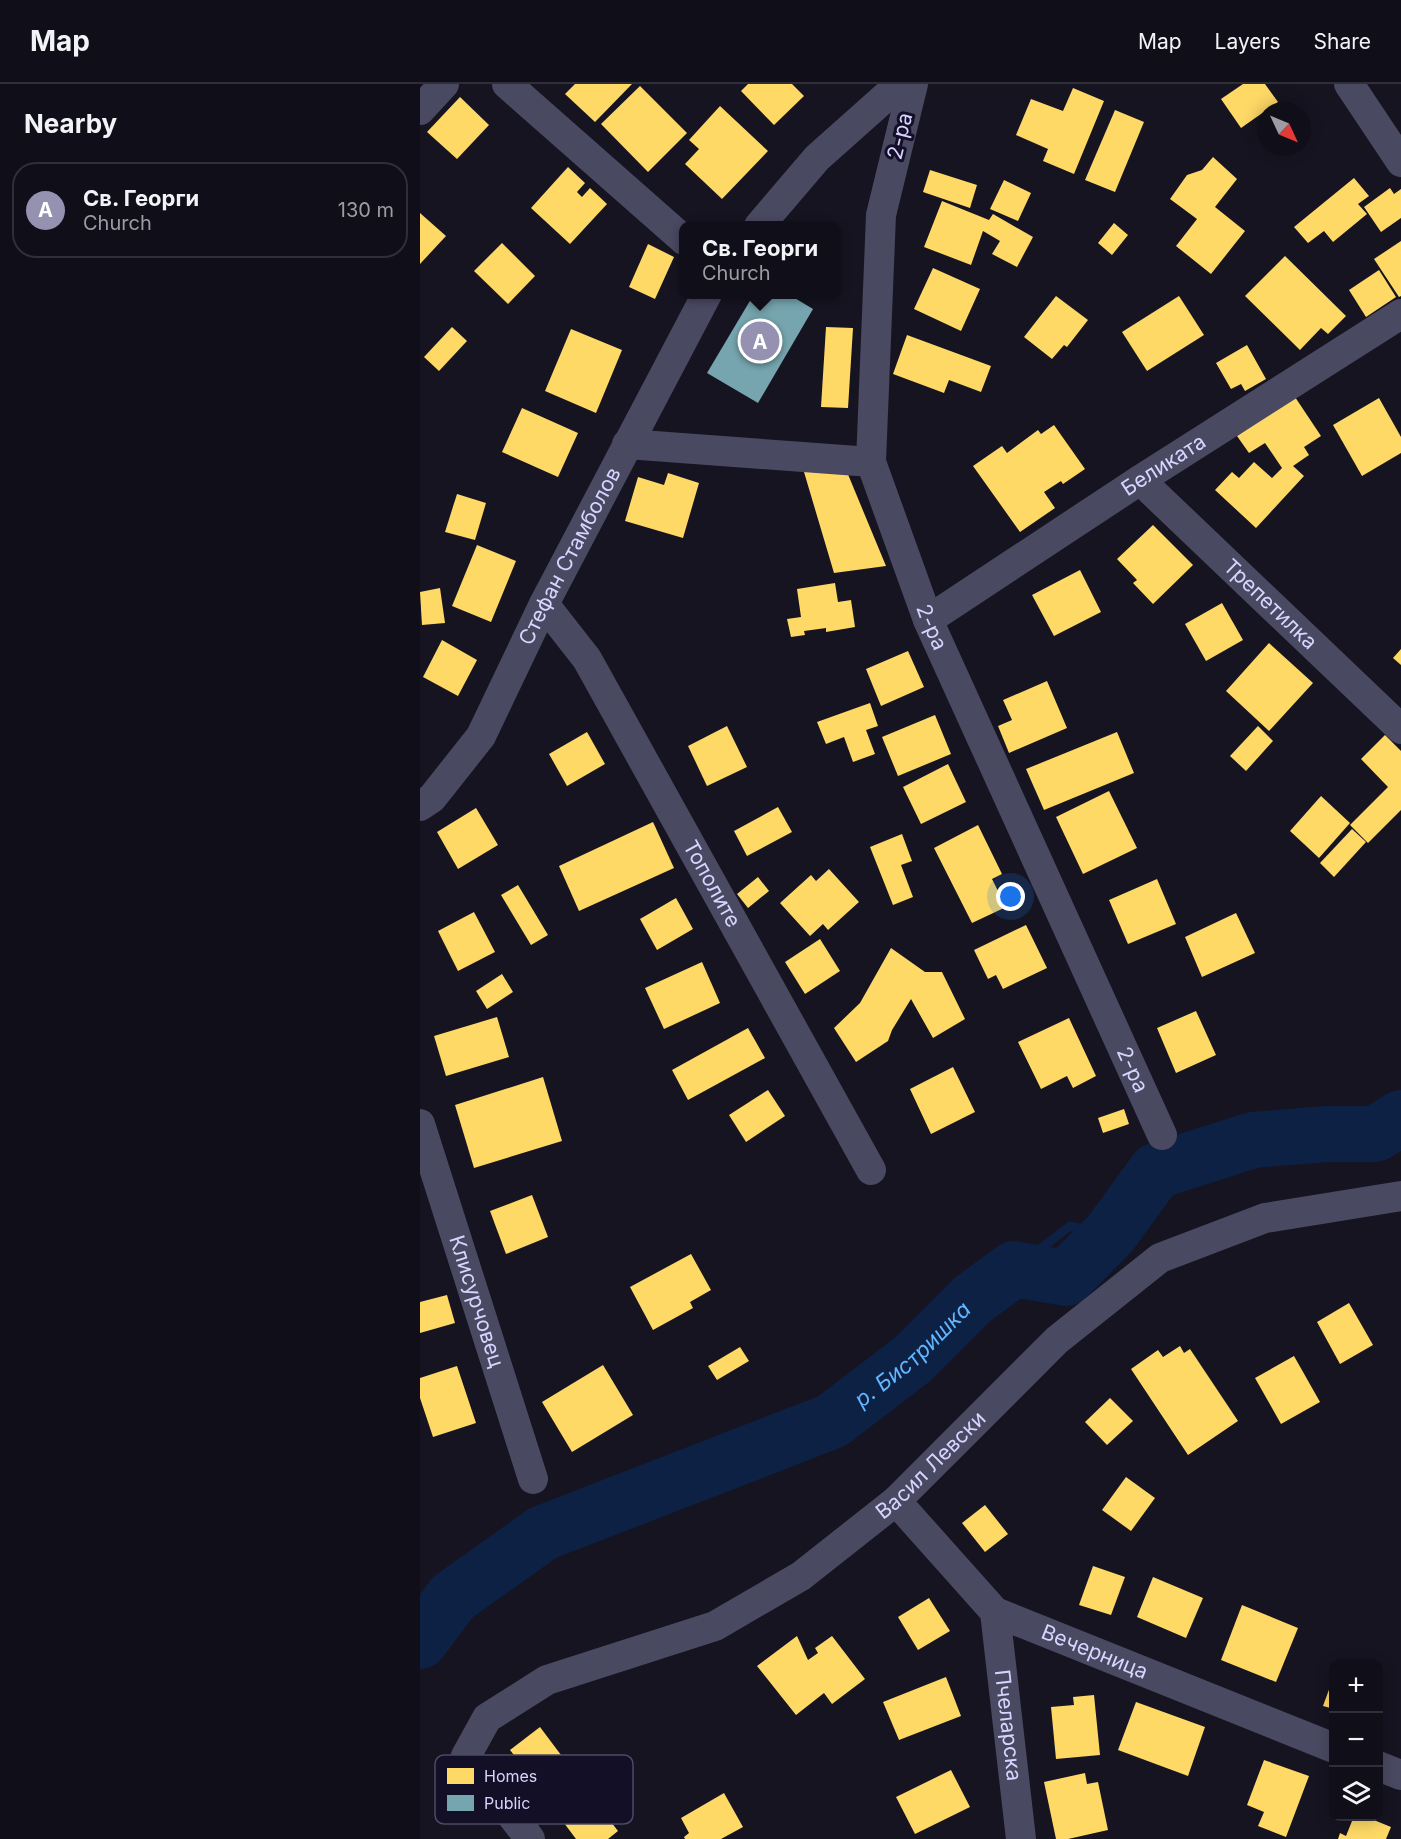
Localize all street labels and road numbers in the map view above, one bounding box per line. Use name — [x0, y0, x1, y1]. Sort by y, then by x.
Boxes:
street label: 2-ра — [882, 110, 917, 162]
street label: Беликата — [1116, 429, 1210, 501]
street label: Стефан Стамболов — [513, 463, 626, 649]
street label: Трепетилка — [1219, 553, 1323, 654]
street label: 2-ра — [911, 601, 953, 654]
street label: Тополите — [678, 836, 747, 931]
street label: 2-ра — [1112, 1043, 1154, 1096]
street label: Клисурчовец — [444, 1232, 510, 1370]
street label: Васил Левски — [871, 1406, 990, 1524]
street label: Вечерница — [1038, 1619, 1152, 1684]
street label: Пчеларска — [990, 1668, 1027, 1782]

